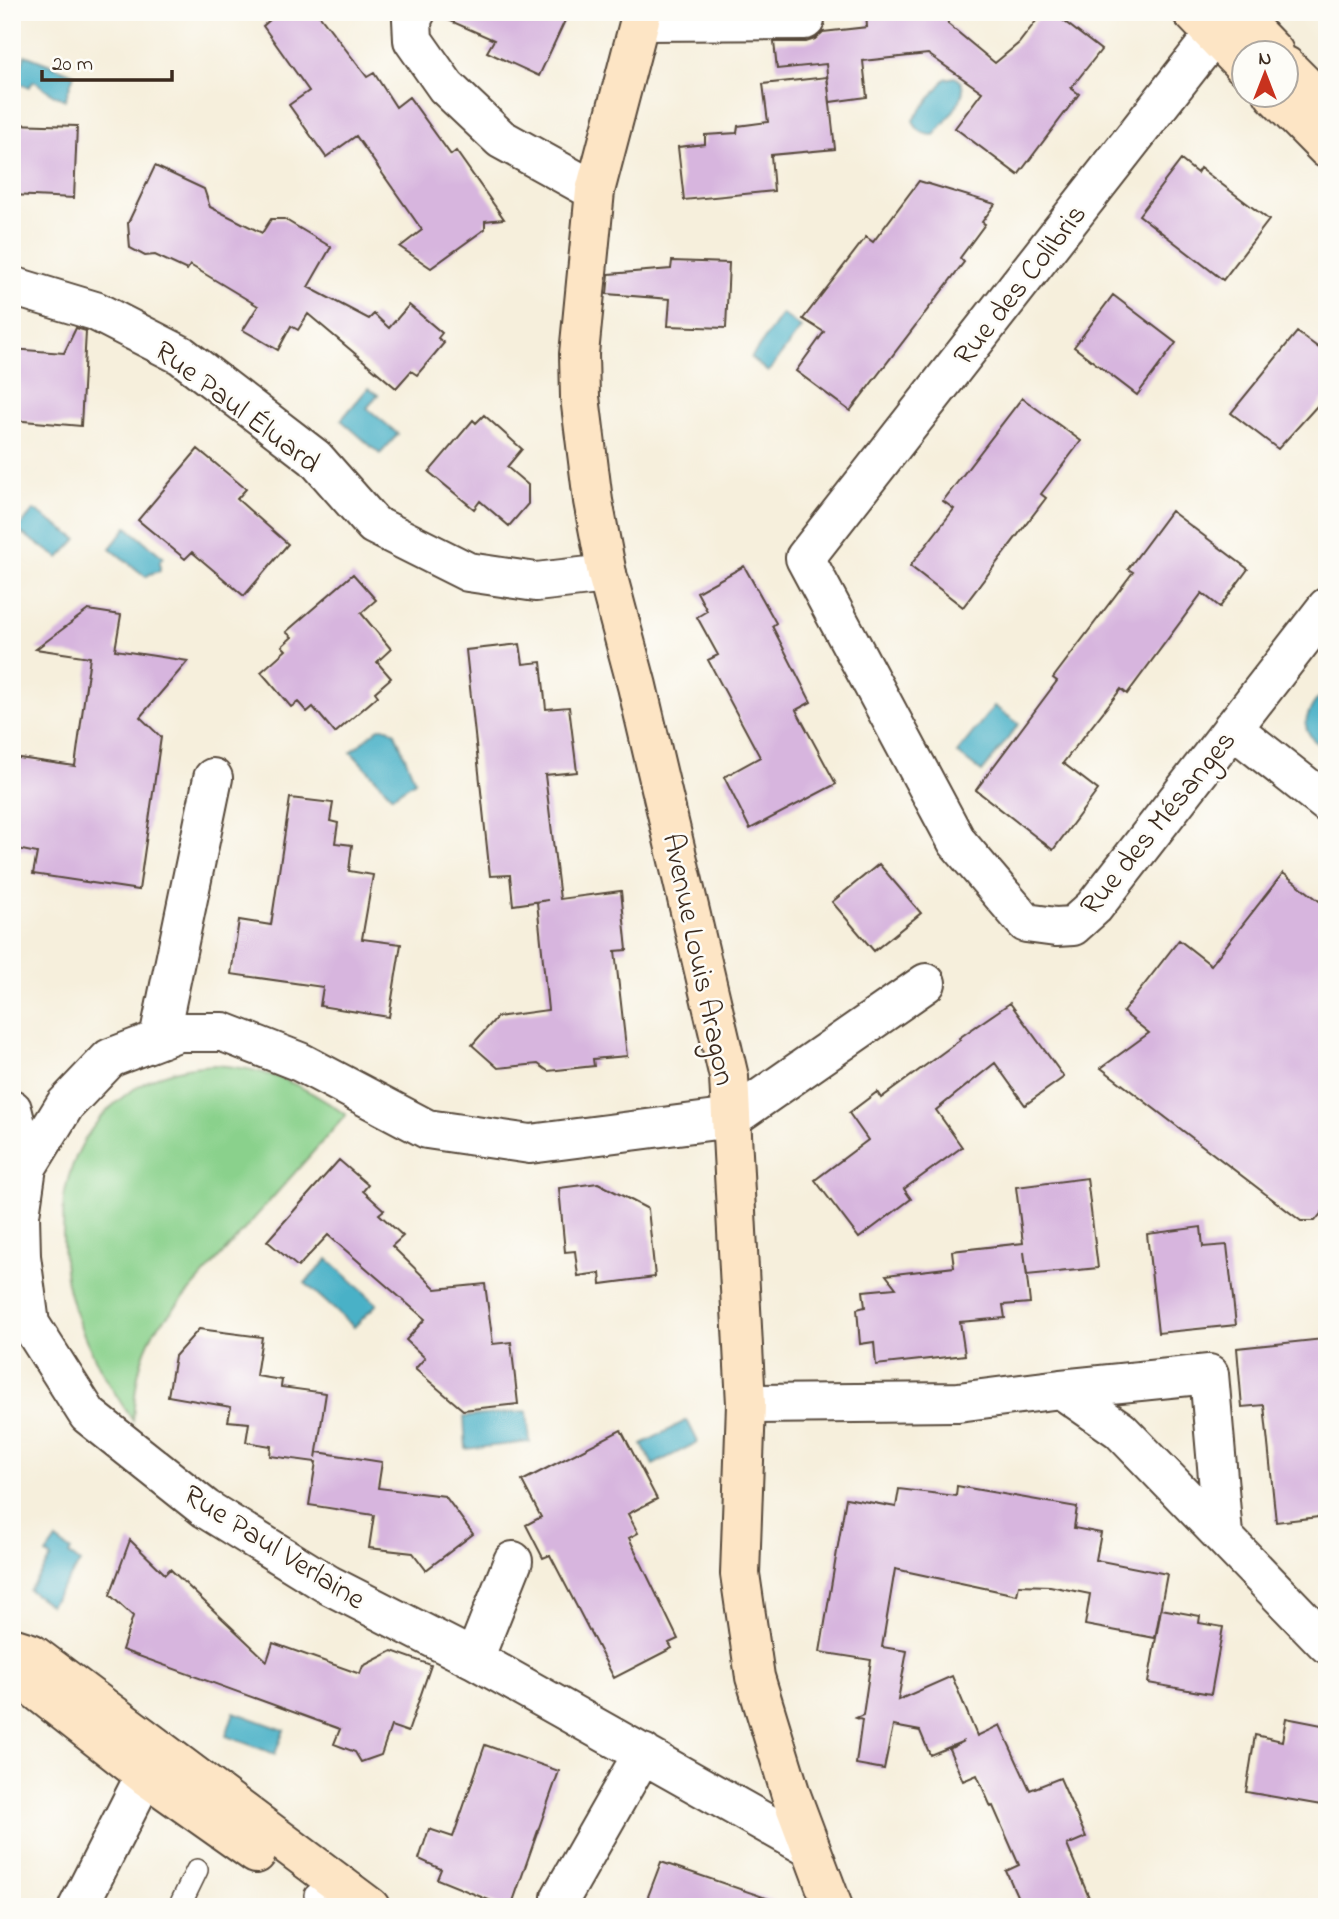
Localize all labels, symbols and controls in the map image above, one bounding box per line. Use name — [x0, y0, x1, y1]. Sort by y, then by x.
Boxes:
scale bar — [42, 38, 172, 82]
north arrow — [1230, 38, 1300, 108]
text: N — [1259, 46, 1272, 73]
text: 20 m — [52, 50, 93, 80]
street label: Rue des Colibris — [944, 195, 1099, 376]
street label: Rue Paul Éluard — [144, 331, 329, 486]
street label: Rue des Mésanges — [1071, 722, 1248, 926]
street label: Avenue Louis Aragon — [649, 829, 745, 1090]
street label: Rue Paul Verlaine — [174, 1475, 374, 1623]

